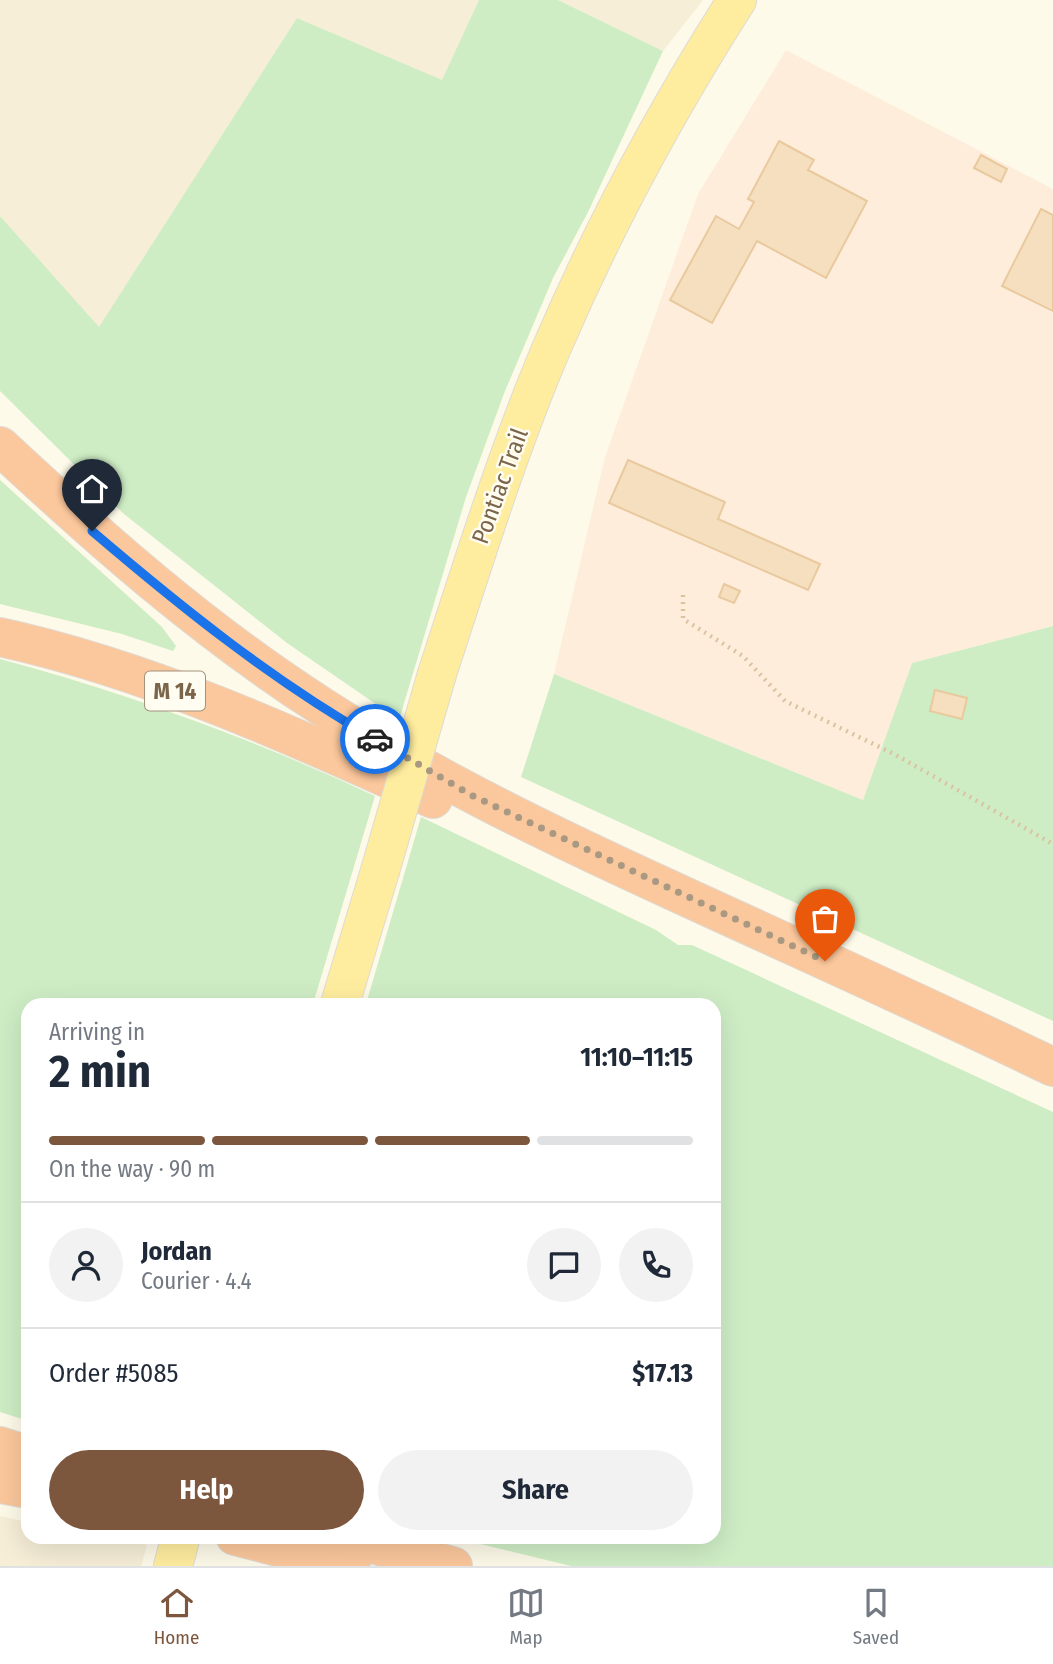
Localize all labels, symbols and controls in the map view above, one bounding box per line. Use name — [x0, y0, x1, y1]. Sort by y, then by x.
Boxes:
street label: Pontiac Trail — [466, 424, 534, 548]
pin — [62, 459, 122, 531]
icon: home — [73, 470, 111, 508]
road number: M 14 — [145, 671, 205, 710]
courier — [340, 704, 410, 774]
icon: car — [356, 720, 394, 758]
pin — [795, 889, 855, 961]
icon: bag — [806, 900, 844, 938]
text: Arriving in — [49, 1018, 145, 1046]
text: 11:10–11:15 — [580, 1042, 693, 1073]
text: 2 min — [49, 1044, 151, 1099]
text: On the way · 90 m — [49, 1155, 215, 1183]
button: person — [49, 1228, 123, 1302]
button: chat — [527, 1228, 601, 1302]
button: phone — [619, 1228, 693, 1302]
text: Jordan — [141, 1236, 212, 1267]
text: Courier · 4.4 — [141, 1267, 252, 1295]
text: Order #5085 — [49, 1358, 178, 1389]
text: $17.13 — [632, 1358, 693, 1389]
button: Help — [49, 1450, 364, 1530]
button: Share — [378, 1450, 693, 1530]
tab: Home — [154, 1584, 199, 1649]
tab: Map — [507, 1584, 545, 1649]
tab: Saved — [853, 1584, 899, 1649]

